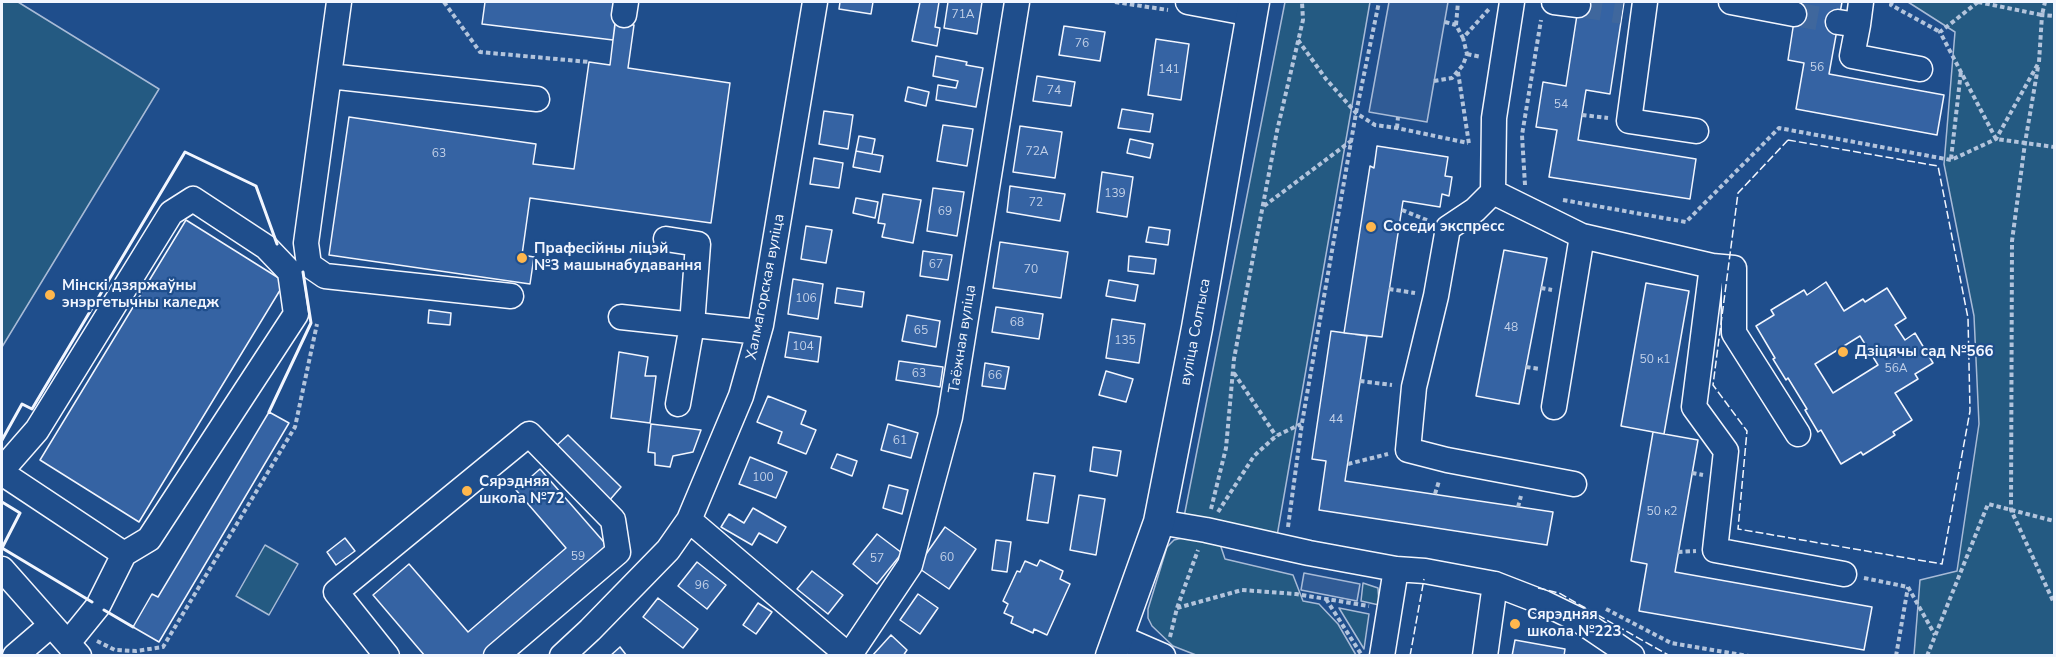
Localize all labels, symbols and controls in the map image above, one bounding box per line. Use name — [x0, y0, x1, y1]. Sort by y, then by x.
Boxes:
house number: 71А — [951, 8, 975, 22]
house number: 76 — [1075, 37, 1089, 51]
house number: 56 — [1810, 61, 1824, 75]
house number: 141 — [1158, 63, 1180, 77]
house number: 74 — [1047, 84, 1061, 98]
house number: 54 — [1554, 98, 1568, 112]
house number: 72А — [1025, 145, 1049, 159]
house number: 63 — [432, 147, 446, 161]
house number: 139 — [1104, 187, 1126, 201]
house number: 72 — [1029, 196, 1043, 210]
house number: 69 — [938, 205, 952, 219]
street label: Халмагорская вуліца — [743, 213, 789, 361]
place label: Соседи экспресс — [1383, 218, 1504, 236]
marker: Соседи экспресс — [1364, 220, 1378, 234]
place label: Прафесійны ліцэй №3 машынабудавання — [534, 240, 702, 275]
marker: Прафесійны ліцэй №3 машынабудавання — [515, 251, 529, 265]
house number: 67 — [929, 258, 943, 272]
house number: 70 — [1024, 263, 1038, 277]
place label: Мінскі дзяржаўны энэргетычны каледж — [62, 277, 219, 312]
street label: вуліца Солтыса — [1177, 277, 1215, 387]
street label: Таёжная вуліца — [946, 283, 980, 395]
marker: Мінскі дзяржаўны энэргетычны каледж — [43, 288, 57, 302]
house number: 106 — [795, 292, 817, 306]
house number: 68 — [1010, 316, 1024, 330]
house number: 48 — [1504, 321, 1518, 335]
house number: 65 — [914, 324, 928, 338]
house number: 135 — [1114, 334, 1136, 348]
house number: 104 — [792, 340, 814, 354]
place label: Дзіцячы сад №566 — [1855, 343, 1993, 361]
marker: Дзіцячы сад №566 — [1836, 345, 1850, 359]
house number: 50 к1 — [1640, 353, 1670, 367]
house number: 56А — [1884, 362, 1908, 376]
house number: 63 — [912, 367, 926, 381]
house number: 66 — [988, 369, 1002, 383]
house number: 44 — [1329, 413, 1343, 427]
house number: 61 — [893, 434, 907, 448]
house number: 100 — [752, 471, 774, 485]
place label: Сярэдняя школа №72 — [479, 473, 565, 508]
marker: Сярэдняя школа №72 — [460, 484, 474, 498]
house number: 50 к2 — [1647, 505, 1677, 519]
house number: 59 — [571, 550, 585, 564]
house number: 60 — [940, 551, 954, 565]
house number: 57 — [870, 552, 884, 566]
house number: 96 — [695, 579, 709, 593]
place label: Сярэдняя школа №223 — [1527, 606, 1622, 641]
marker: Сярэдняя школа №223 — [1508, 617, 1522, 631]

